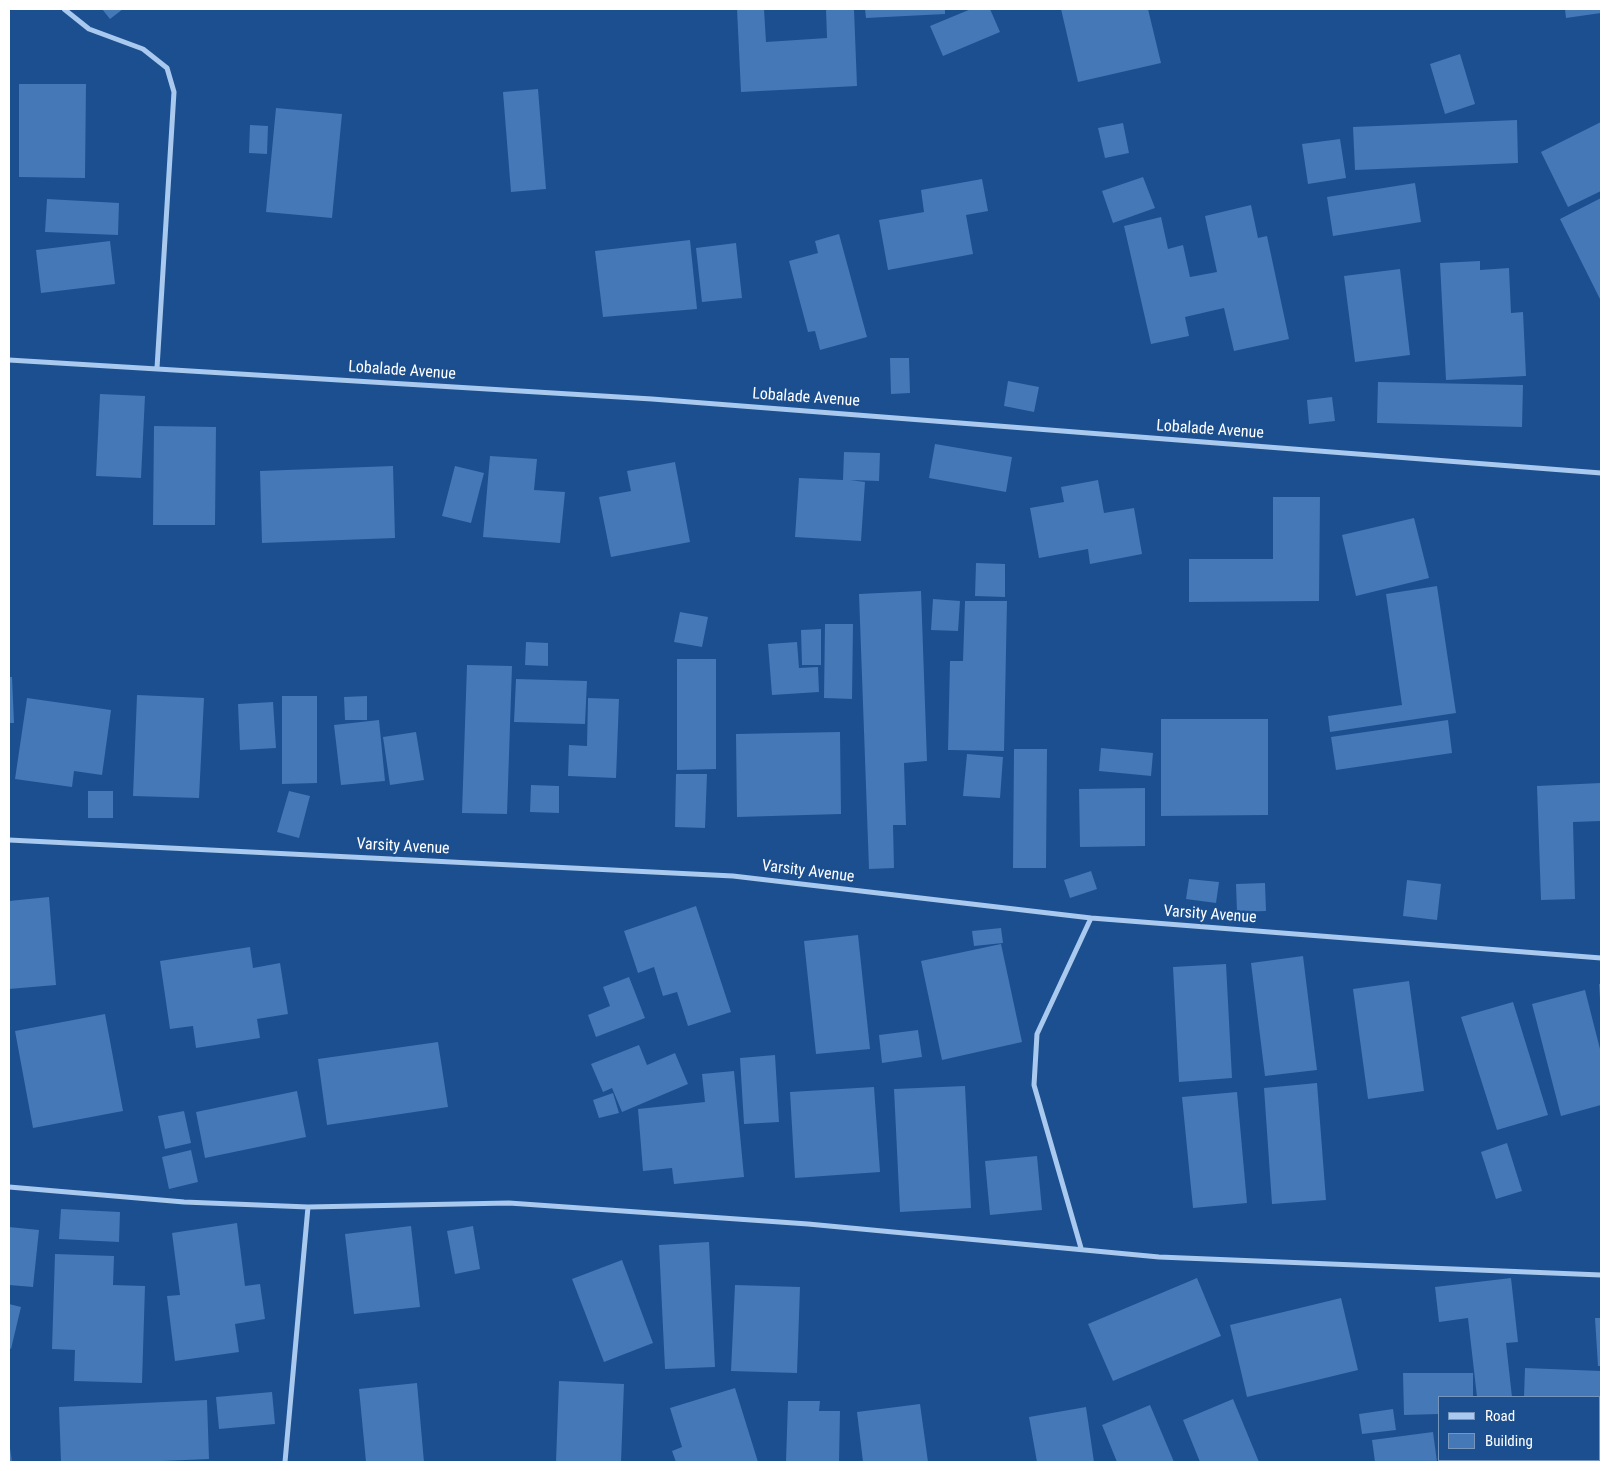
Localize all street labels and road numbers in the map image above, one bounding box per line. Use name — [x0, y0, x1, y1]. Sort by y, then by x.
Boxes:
street label: Lobalade Avenue — [348, 358, 456, 384]
street label: Lobalade Avenue — [752, 385, 860, 411]
street label: Lobalade Avenue — [1156, 417, 1264, 443]
street label: Varsity Avenue — [356, 835, 450, 859]
street label: Varsity Avenue — [761, 857, 855, 887]
street label: Varsity Avenue — [1163, 902, 1257, 928]

